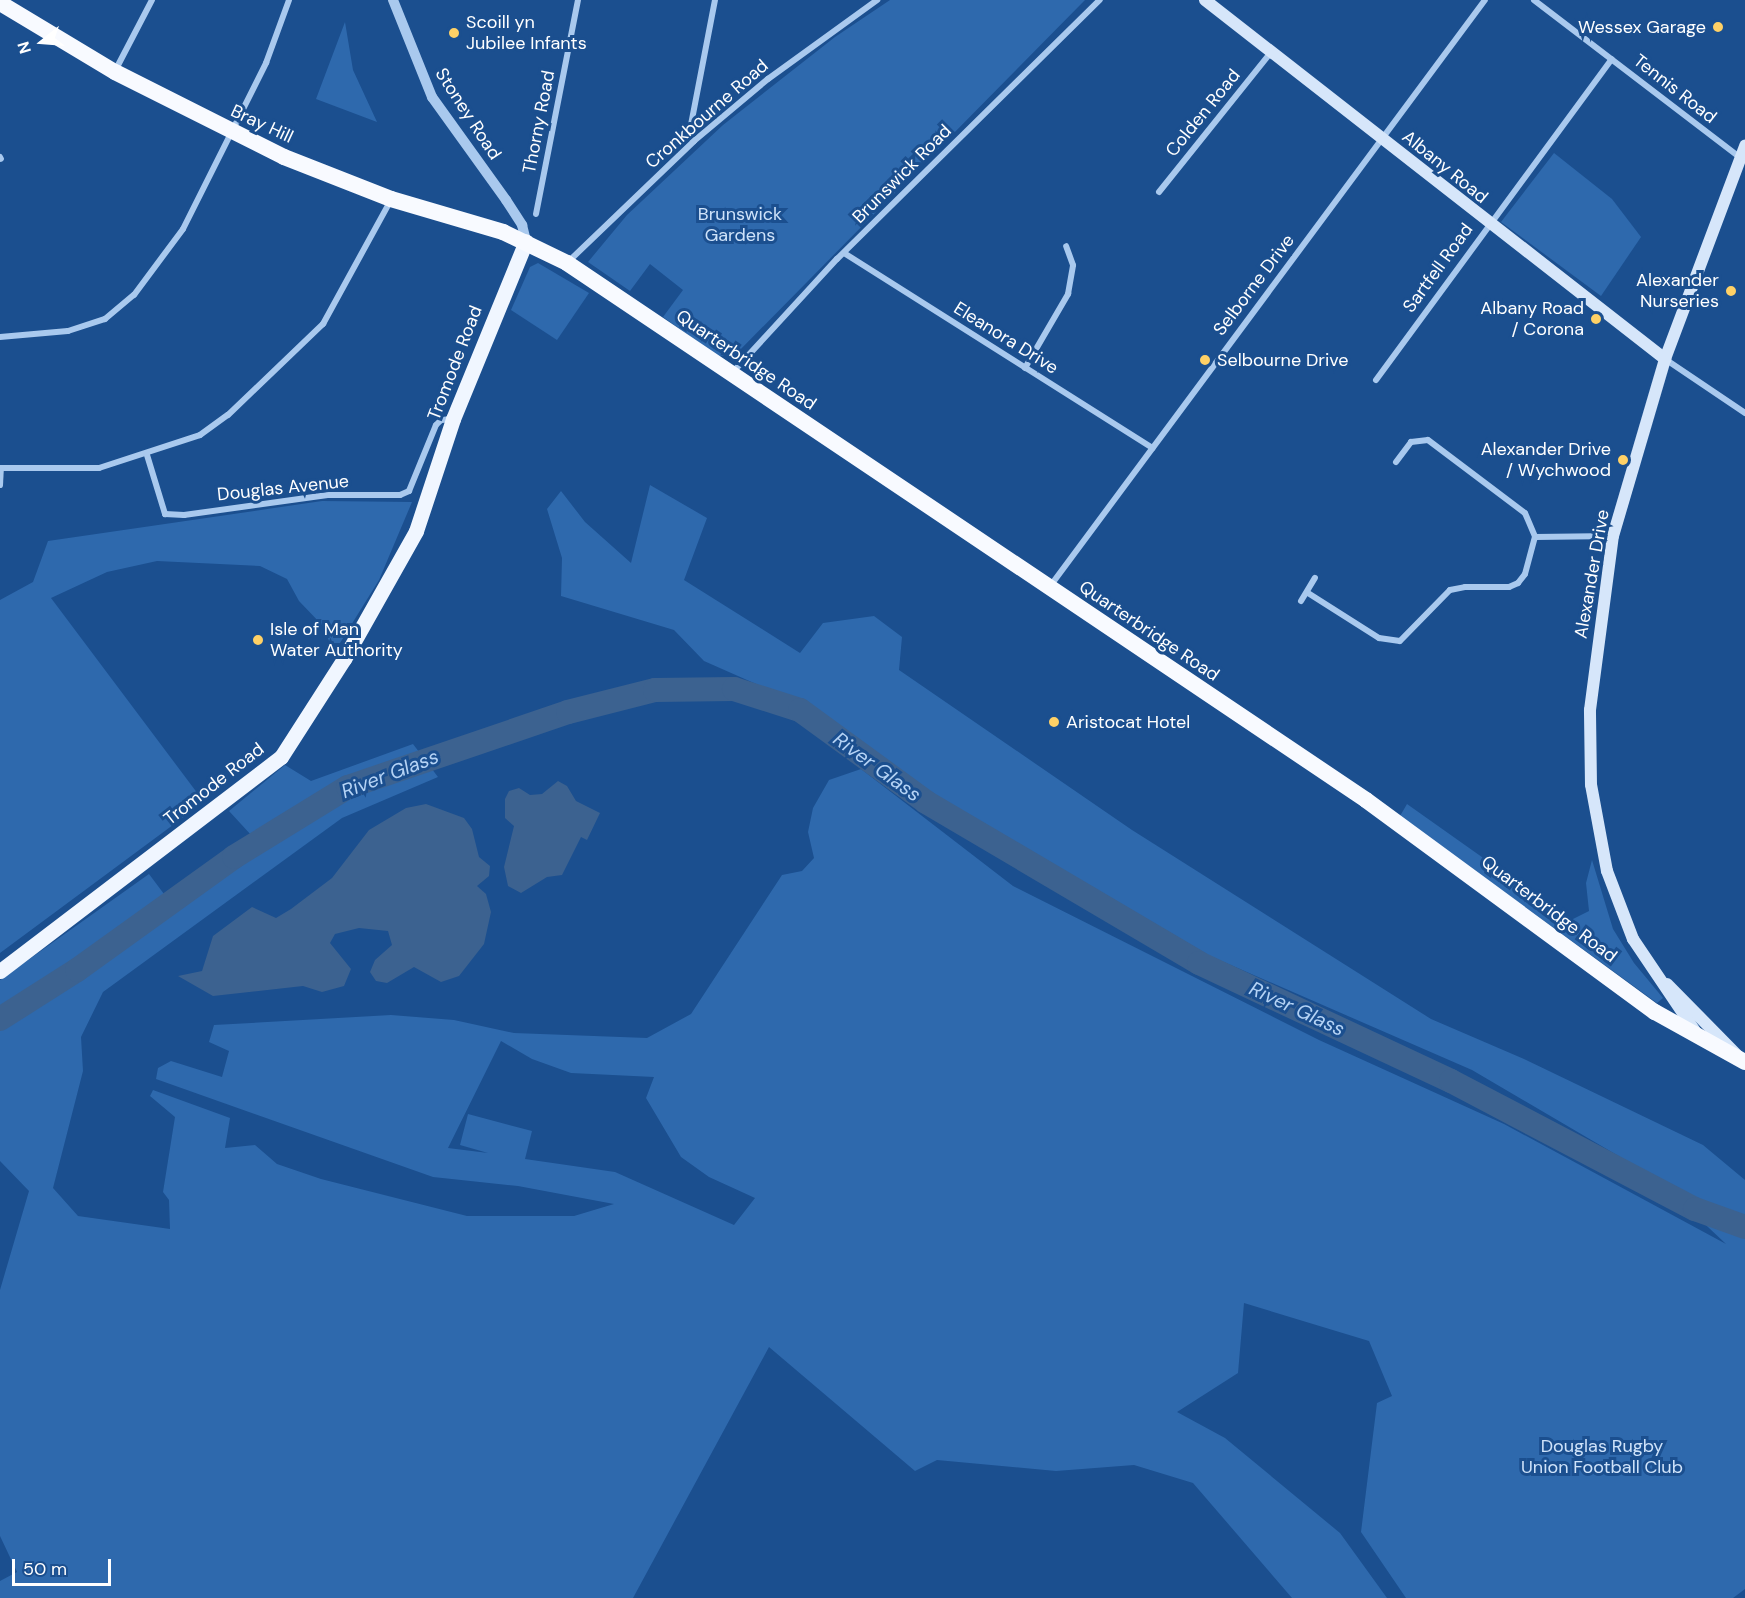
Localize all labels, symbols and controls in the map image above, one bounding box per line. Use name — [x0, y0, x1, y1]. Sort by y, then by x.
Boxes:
north arrow — [12, 12, 72, 72]
place label: Scoill yn Jubilee Infants — [466, 12, 587, 54]
place label: Wessex Garage — [1578, 16, 1706, 38]
marker: Wessex Garage — [1711, 20, 1725, 34]
marker: Scoill yn Jubilee Infants — [447, 26, 461, 40]
text: N — [13, 39, 36, 56]
street label: Tennis Road — [1629, 50, 1721, 128]
street label: Cronkbourne Road — [641, 55, 773, 173]
street label: Stoney Road — [430, 64, 506, 164]
street label: Colden Road — [1161, 65, 1245, 161]
street label: Thorny Road — [518, 69, 560, 175]
street label: Bray Hill — [227, 100, 297, 148]
street label: Brunswick Road — [848, 120, 956, 228]
street label: Albany Road — [1398, 126, 1492, 208]
park label: Brunswick Gardens — [698, 204, 782, 246]
street label: Sartfell Road — [1399, 219, 1477, 317]
street label: Selborne Drive — [1209, 230, 1299, 340]
place label: Alexander Nurseries — [1636, 270, 1719, 312]
marker: Alexander Nurseries — [1724, 284, 1738, 298]
street label: Eleanora Drive — [950, 297, 1062, 379]
place label: Albany Road / Corona — [1480, 298, 1584, 340]
street label: Tromode Road — [423, 303, 487, 423]
street label: Quarterbridge Road — [672, 305, 820, 415]
marker: Albany Road / Corona — [1589, 312, 1603, 326]
place label: Selbourne Drive — [1217, 349, 1349, 371]
marker: Selbourne Drive — [1198, 353, 1212, 367]
place label: Alexander Drive / Wychwood — [1481, 439, 1611, 482]
marker: Alexander Drive / Wychwood — [1616, 453, 1630, 467]
street label: Douglas Avenue — [216, 470, 350, 506]
street label: Alexander Drive — [1570, 508, 1614, 640]
street label: Quarterbridge Road — [1075, 576, 1223, 686]
place label: Isle of Man Water Authority — [270, 619, 403, 662]
marker: Isle of Man Water Authority — [251, 633, 265, 647]
place label: Aristocat Hotel — [1066, 711, 1190, 733]
marker: Aristocat Hotel — [1047, 715, 1061, 729]
water label: River Glass — [828, 727, 926, 807]
street label: Tromode Road — [160, 738, 268, 830]
water label: River Glass — [338, 744, 442, 804]
street label: Quarterbridge Road — [1477, 851, 1621, 967]
water label: River Glass — [1245, 976, 1349, 1042]
park label: Douglas Rugby Union Football Club — [1521, 1436, 1683, 1478]
scale bar — [15, 1547, 114, 1585]
text: 50 m — [23, 1557, 67, 1581]

